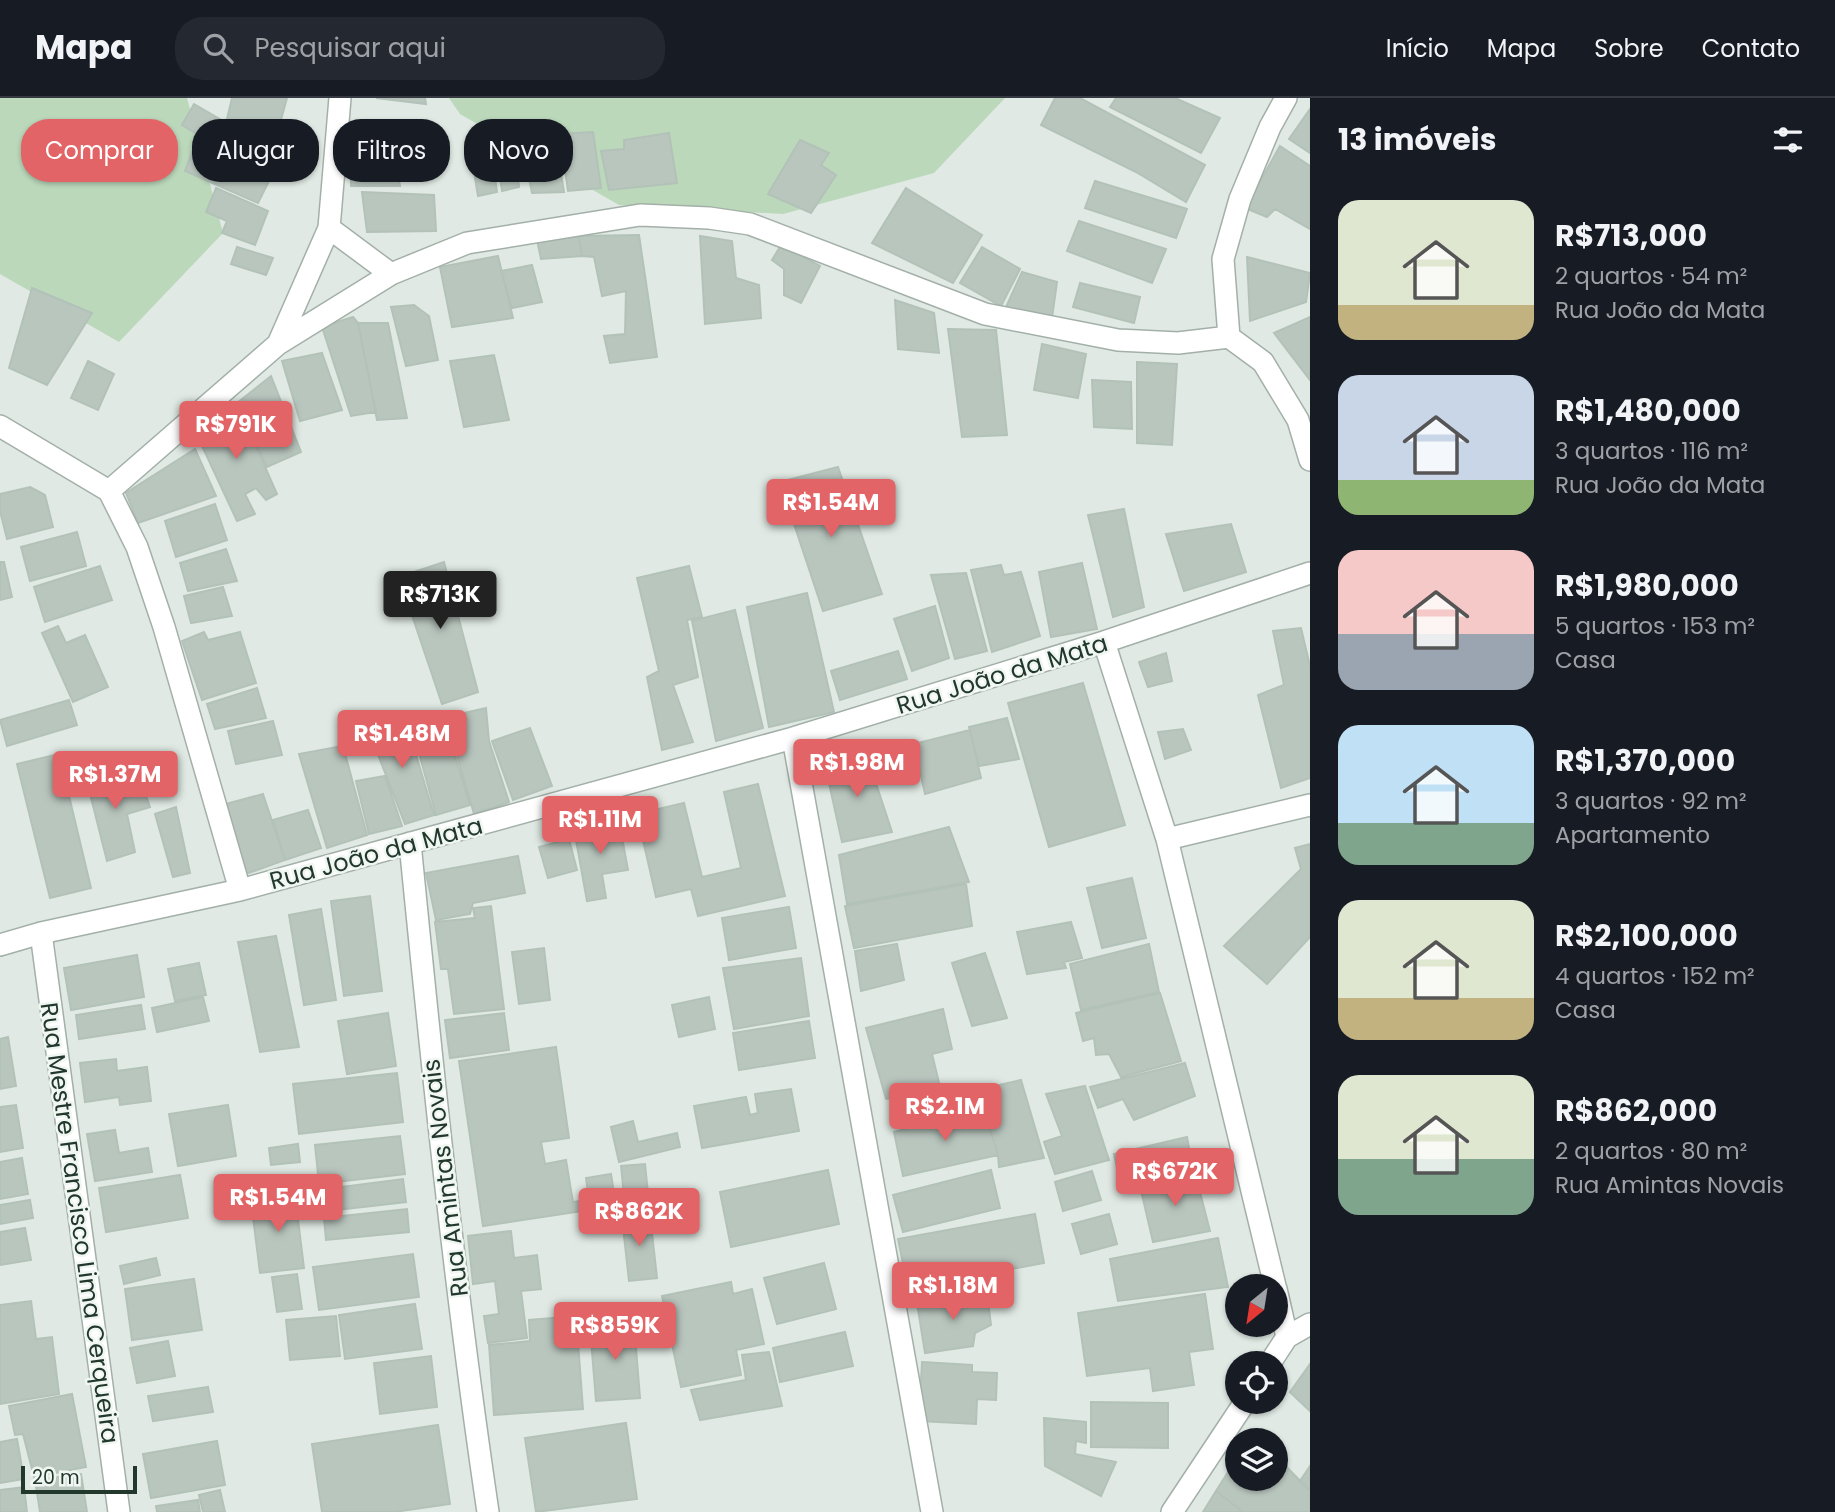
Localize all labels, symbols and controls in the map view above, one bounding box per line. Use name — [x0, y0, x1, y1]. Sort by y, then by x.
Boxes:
search box — [175, 17, 665, 80]
text: Mapa — [35, 24, 133, 71]
icon: search — [199, 29, 237, 67]
text: Pesquisar aqui — [255, 30, 446, 66]
text: Início — [1386, 32, 1449, 65]
text: Mapa — [1487, 32, 1556, 65]
text: Sobre — [1594, 32, 1664, 65]
text: Contato — [1702, 32, 1800, 65]
text: 13 imóveis — [1338, 118, 1496, 161]
chip: Comprar — [21, 119, 178, 182]
chip: Alugar — [192, 119, 319, 182]
chip: Filtros — [333, 119, 450, 182]
chip: Novo — [464, 119, 573, 182]
icon: filters — [1769, 121, 1807, 159]
text: R$713,000 — [1555, 214, 1707, 257]
icon: home — [1394, 228, 1478, 312]
text: 2 quartos · 54 m² — [1555, 260, 1747, 292]
text: Rua João da Mata — [1555, 294, 1765, 326]
text: R$1,480,000 — [1555, 389, 1741, 432]
pin: R$791K — [179, 402, 293, 461]
icon: home — [1394, 403, 1478, 487]
text: R$791K — [195, 408, 277, 440]
text: 3 quartos · 116 m² — [1555, 435, 1748, 467]
text: Rua João da Mata — [1555, 469, 1765, 501]
pin: R$1.54M — [766, 480, 896, 539]
text: R$1.54M — [783, 486, 879, 518]
text: R$1,980,000 — [1555, 564, 1739, 607]
pin: R$713K — [383, 572, 497, 631]
text: R$713K — [399, 578, 481, 610]
icon: home — [1394, 578, 1478, 662]
text: 5 quartos · 153 m² — [1555, 610, 1755, 642]
street label: Rua João da Mata — [892, 626, 1112, 722]
text: Casa — [1555, 644, 1616, 676]
pin: R$1.48M — [337, 710, 467, 770]
text: R$1.48M — [354, 717, 450, 749]
text: R$1,370,000 — [1555, 739, 1735, 782]
pin: R$1.98M — [792, 740, 922, 799]
text: R$1.98M — [809, 746, 905, 778]
pin: R$1.37M — [50, 752, 180, 811]
icon: home — [1394, 753, 1478, 837]
text: R$1.37M — [69, 758, 161, 790]
text: 3 quartos · 92 m² — [1555, 785, 1746, 817]
pin: R$1.11M — [535, 796, 665, 856]
text: R$1.11M — [558, 803, 642, 835]
street label: Rua João da Mata — [266, 809, 486, 897]
text: Apartamento — [1555, 819, 1710, 851]
text: R$2,100,000 — [1555, 914, 1738, 957]
icon: home — [1394, 928, 1478, 1012]
text: 4 quartos · 152 m² — [1555, 960, 1755, 992]
text: Casa — [1555, 994, 1616, 1026]
street label: Rua Mestre Francisco Lima Cerqueira — [33, 1000, 127, 1446]
street label: Rua Amintas Novais — [414, 1057, 476, 1299]
pin: R$2.1M — [888, 1084, 1002, 1143]
text: R$862,000 — [1555, 1089, 1717, 1132]
text: R$2.1M — [905, 1090, 985, 1122]
icon: home — [1394, 1103, 1478, 1187]
text: 2 quartos · 80 m² — [1555, 1135, 1747, 1167]
pin: R$672K — [1118, 1148, 1232, 1208]
text: R$672K — [1132, 1155, 1218, 1187]
text: Rua Amintas Novais — [1555, 1169, 1784, 1201]
pin: R$1.54M — [213, 1174, 343, 1234]
text: R$1.54M — [230, 1181, 326, 1213]
pin: R$862K — [582, 1188, 696, 1248]
text: R$862K — [595, 1195, 683, 1227]
pin: R$1.18M — [888, 1262, 1018, 1322]
text: R$1.18M — [908, 1269, 998, 1301]
north arrow — [1225, 1274, 1288, 1337]
map controls — [1225, 1274, 1288, 1491]
pin: R$859K — [558, 1302, 672, 1362]
text: R$859K — [570, 1309, 660, 1341]
button: locate — [1225, 1351, 1288, 1414]
button: layers — [1225, 1428, 1288, 1491]
scale bar — [21, 1463, 136, 1495]
text: 20 m — [32, 1464, 80, 1491]

